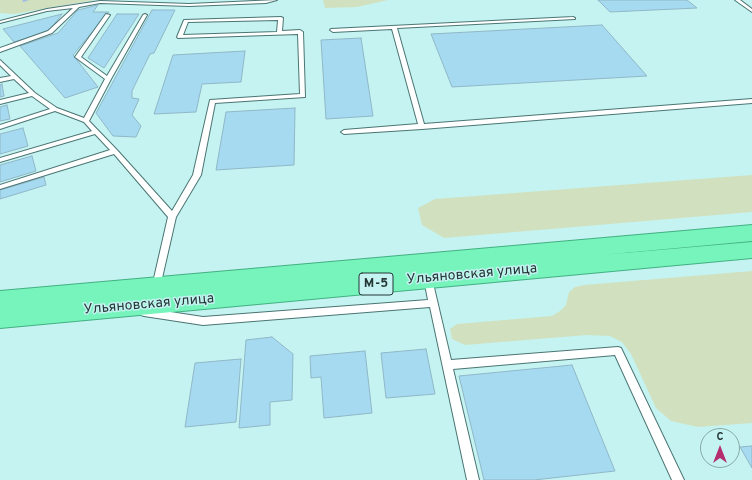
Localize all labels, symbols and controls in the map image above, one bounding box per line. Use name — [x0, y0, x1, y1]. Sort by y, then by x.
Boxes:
street label: Ульяновская улица — [406, 261, 538, 289]
road number: М-5 — [359, 273, 393, 295]
street label: Ульяновская улица — [83, 291, 215, 319]
north arrow — [700, 428, 740, 468]
text: С — [716, 430, 724, 444]

